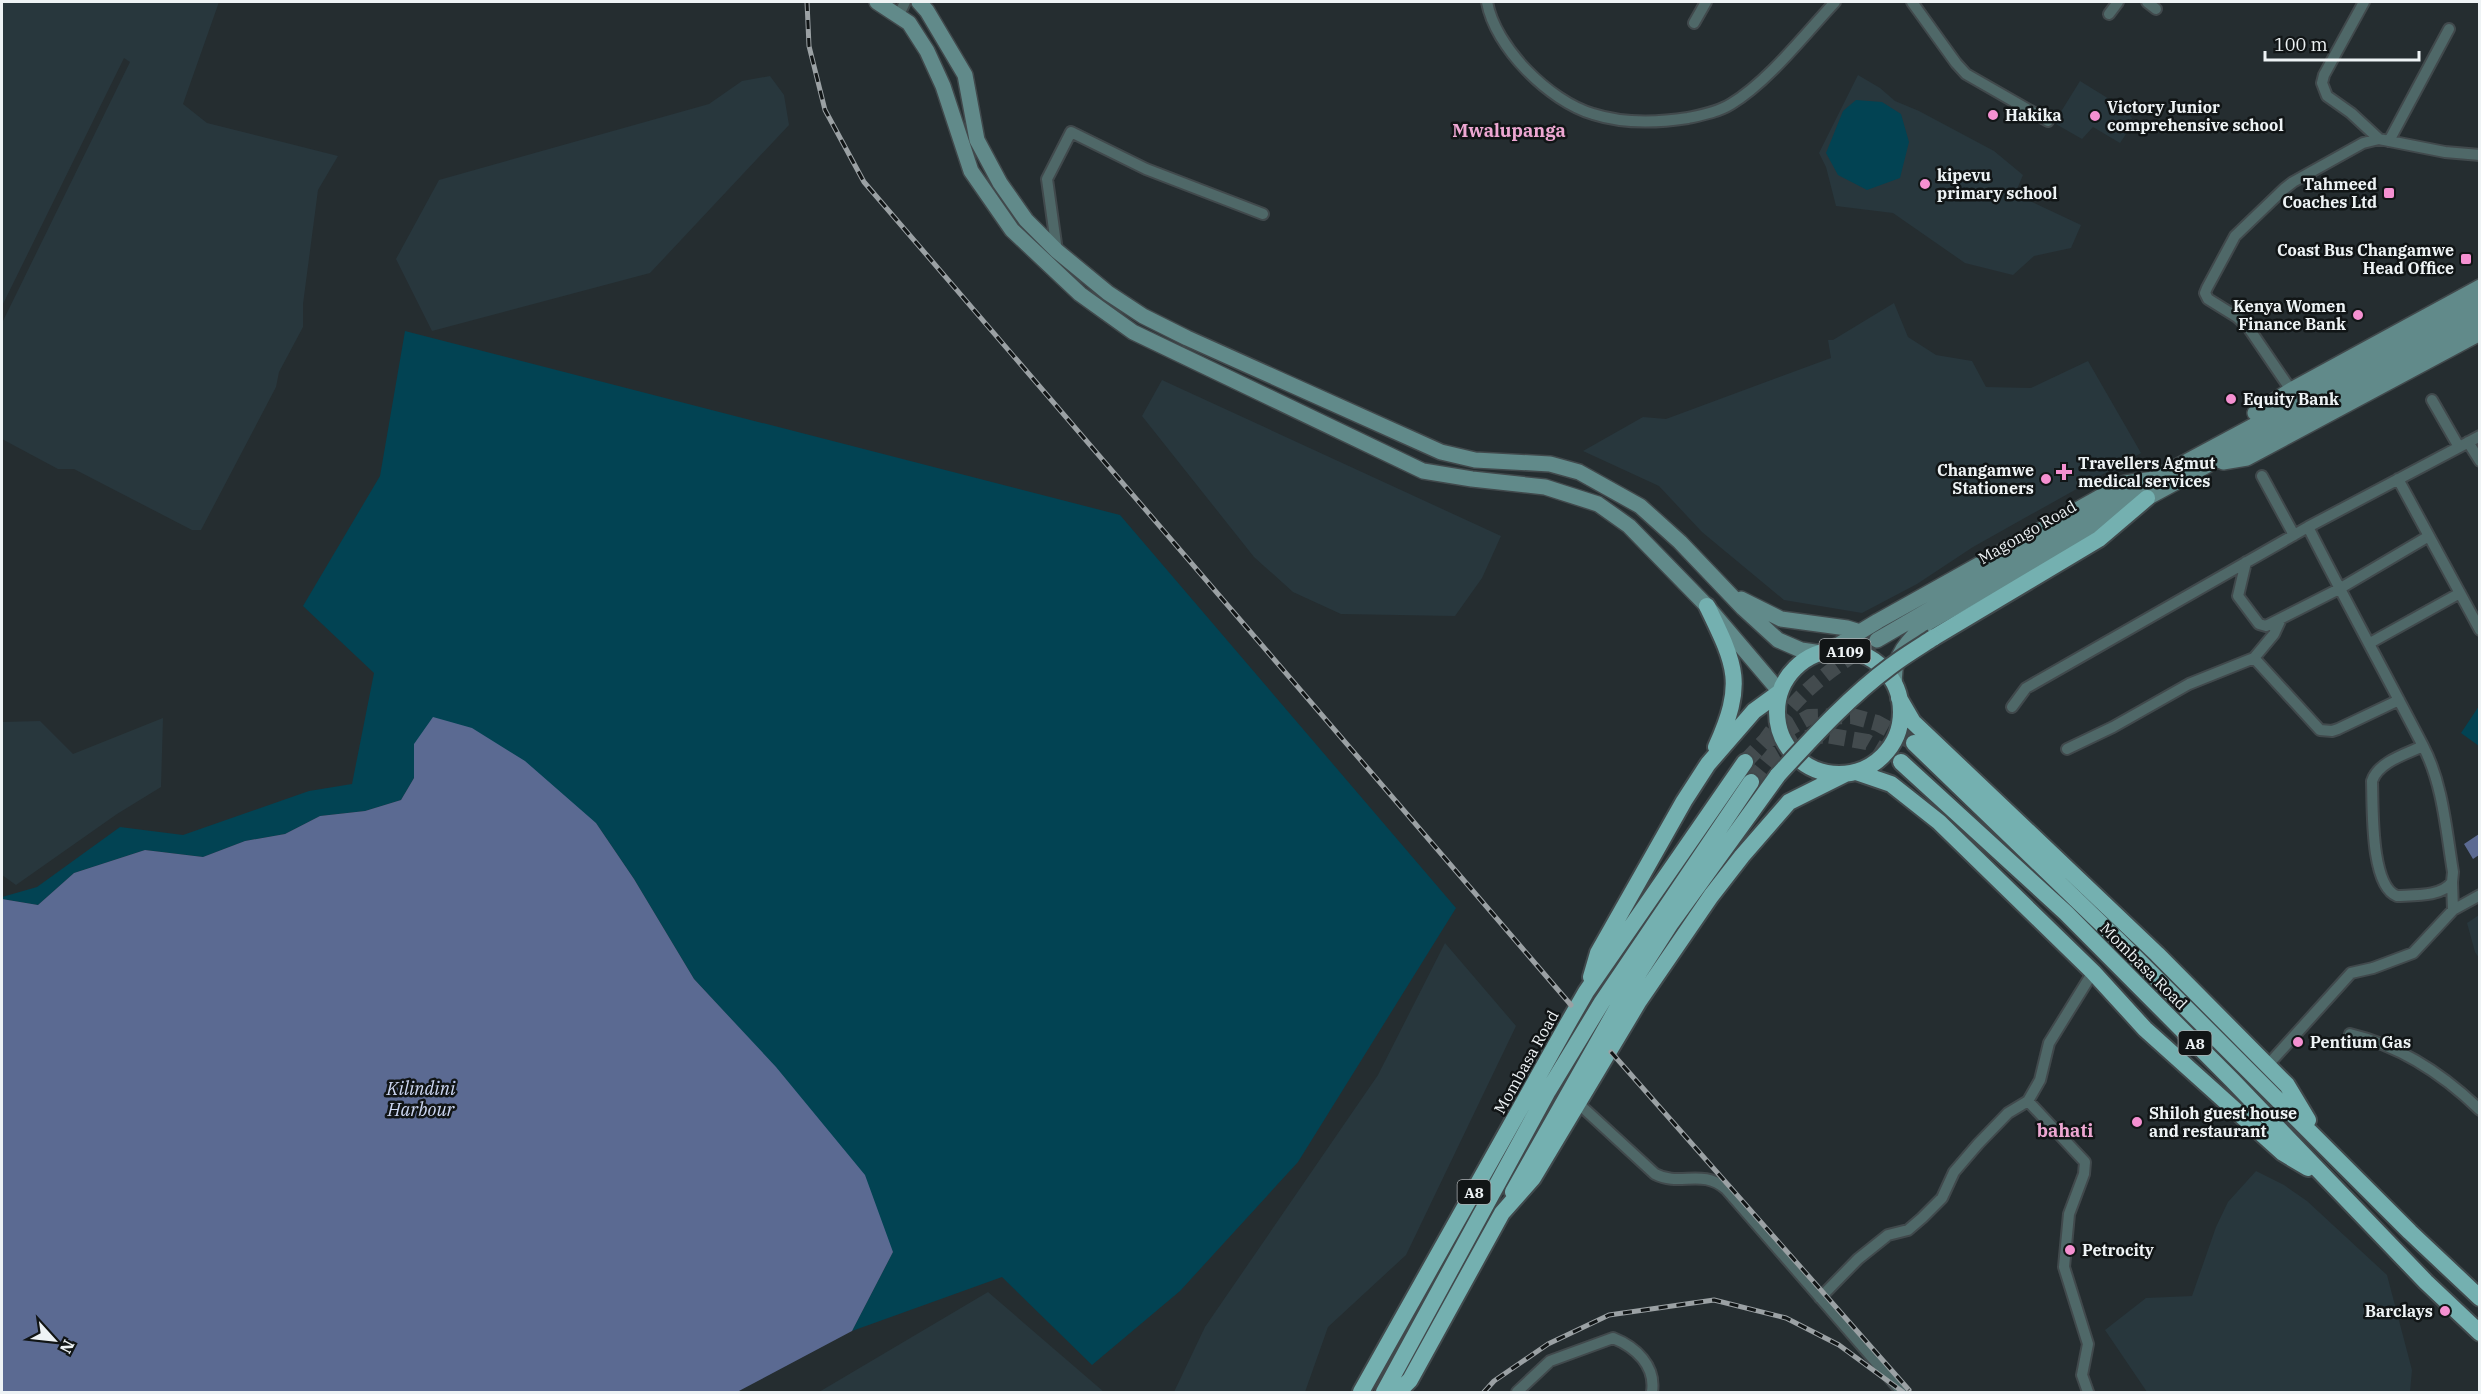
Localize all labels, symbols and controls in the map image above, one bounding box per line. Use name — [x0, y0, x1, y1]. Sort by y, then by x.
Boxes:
scale bar — [2265, 24, 2420, 62]
text: 100 m — [2274, 33, 2328, 56]
place label: Victory Junior comprehensive school — [2107, 97, 2284, 135]
place label: Hakika — [2005, 105, 2062, 125]
marker: Hakika — [1986, 108, 2000, 122]
marker: Victory Junior comprehensive school — [2088, 109, 2102, 123]
district label: Mwalupanga — [1452, 119, 1566, 142]
place label: kipevu primary school — [1937, 165, 2057, 203]
place label: Tahmeed Coaches Ltd — [2282, 174, 2377, 212]
marker: kipevu primary school — [1918, 177, 1932, 191]
marker: Tahmeed Coaches Ltd — [2382, 186, 2396, 200]
place label: Coast Bus Changamwe Head Office — [2277, 240, 2454, 278]
marker: Coast Bus Changamwe Head Office — [2459, 252, 2473, 266]
place label: Kenya Women Finance Bank — [2233, 296, 2346, 334]
marker: Kenya Women Finance Bank — [2351, 308, 2365, 322]
place label: Equity Bank — [2243, 389, 2339, 409]
marker: Equity Bank — [2224, 392, 2238, 406]
place label: Travellers Agmut medical services — [2078, 453, 2215, 491]
place label: Changamwe Stationers — [1937, 460, 2034, 498]
marker: Travellers Agmut medical services — [2055, 463, 2073, 481]
marker: Changamwe Stationers — [2039, 472, 2053, 486]
street label: Magongo Road — [1974, 496, 2080, 568]
road number: A109 — [1820, 639, 1870, 663]
street label: Mombasa Road — [2096, 918, 2192, 1014]
street label: Mombasa Road — [1489, 1007, 1563, 1117]
road number: A8 — [2178, 1031, 2212, 1055]
place label: Pentium Gas — [2310, 1032, 2411, 1052]
marker: Pentium Gas — [2291, 1035, 2305, 1049]
water label: Kilindini Harbour — [386, 1077, 456, 1121]
place label: Shiloh guest house and restaurant — [2149, 1103, 2297, 1141]
marker: Shiloh guest house and restaurant — [2130, 1115, 2144, 1129]
district label: bahati — [2037, 1119, 2093, 1142]
road number: A8 — [1458, 1180, 1490, 1204]
place label: Petrocity — [2082, 1240, 2155, 1260]
marker: Petrocity — [2063, 1243, 2077, 1257]
place label: Barclays — [2365, 1301, 2433, 1321]
marker: Barclays — [2438, 1304, 2452, 1318]
north arrow — [24, 1310, 84, 1370]
text: N — [56, 1337, 79, 1357]

